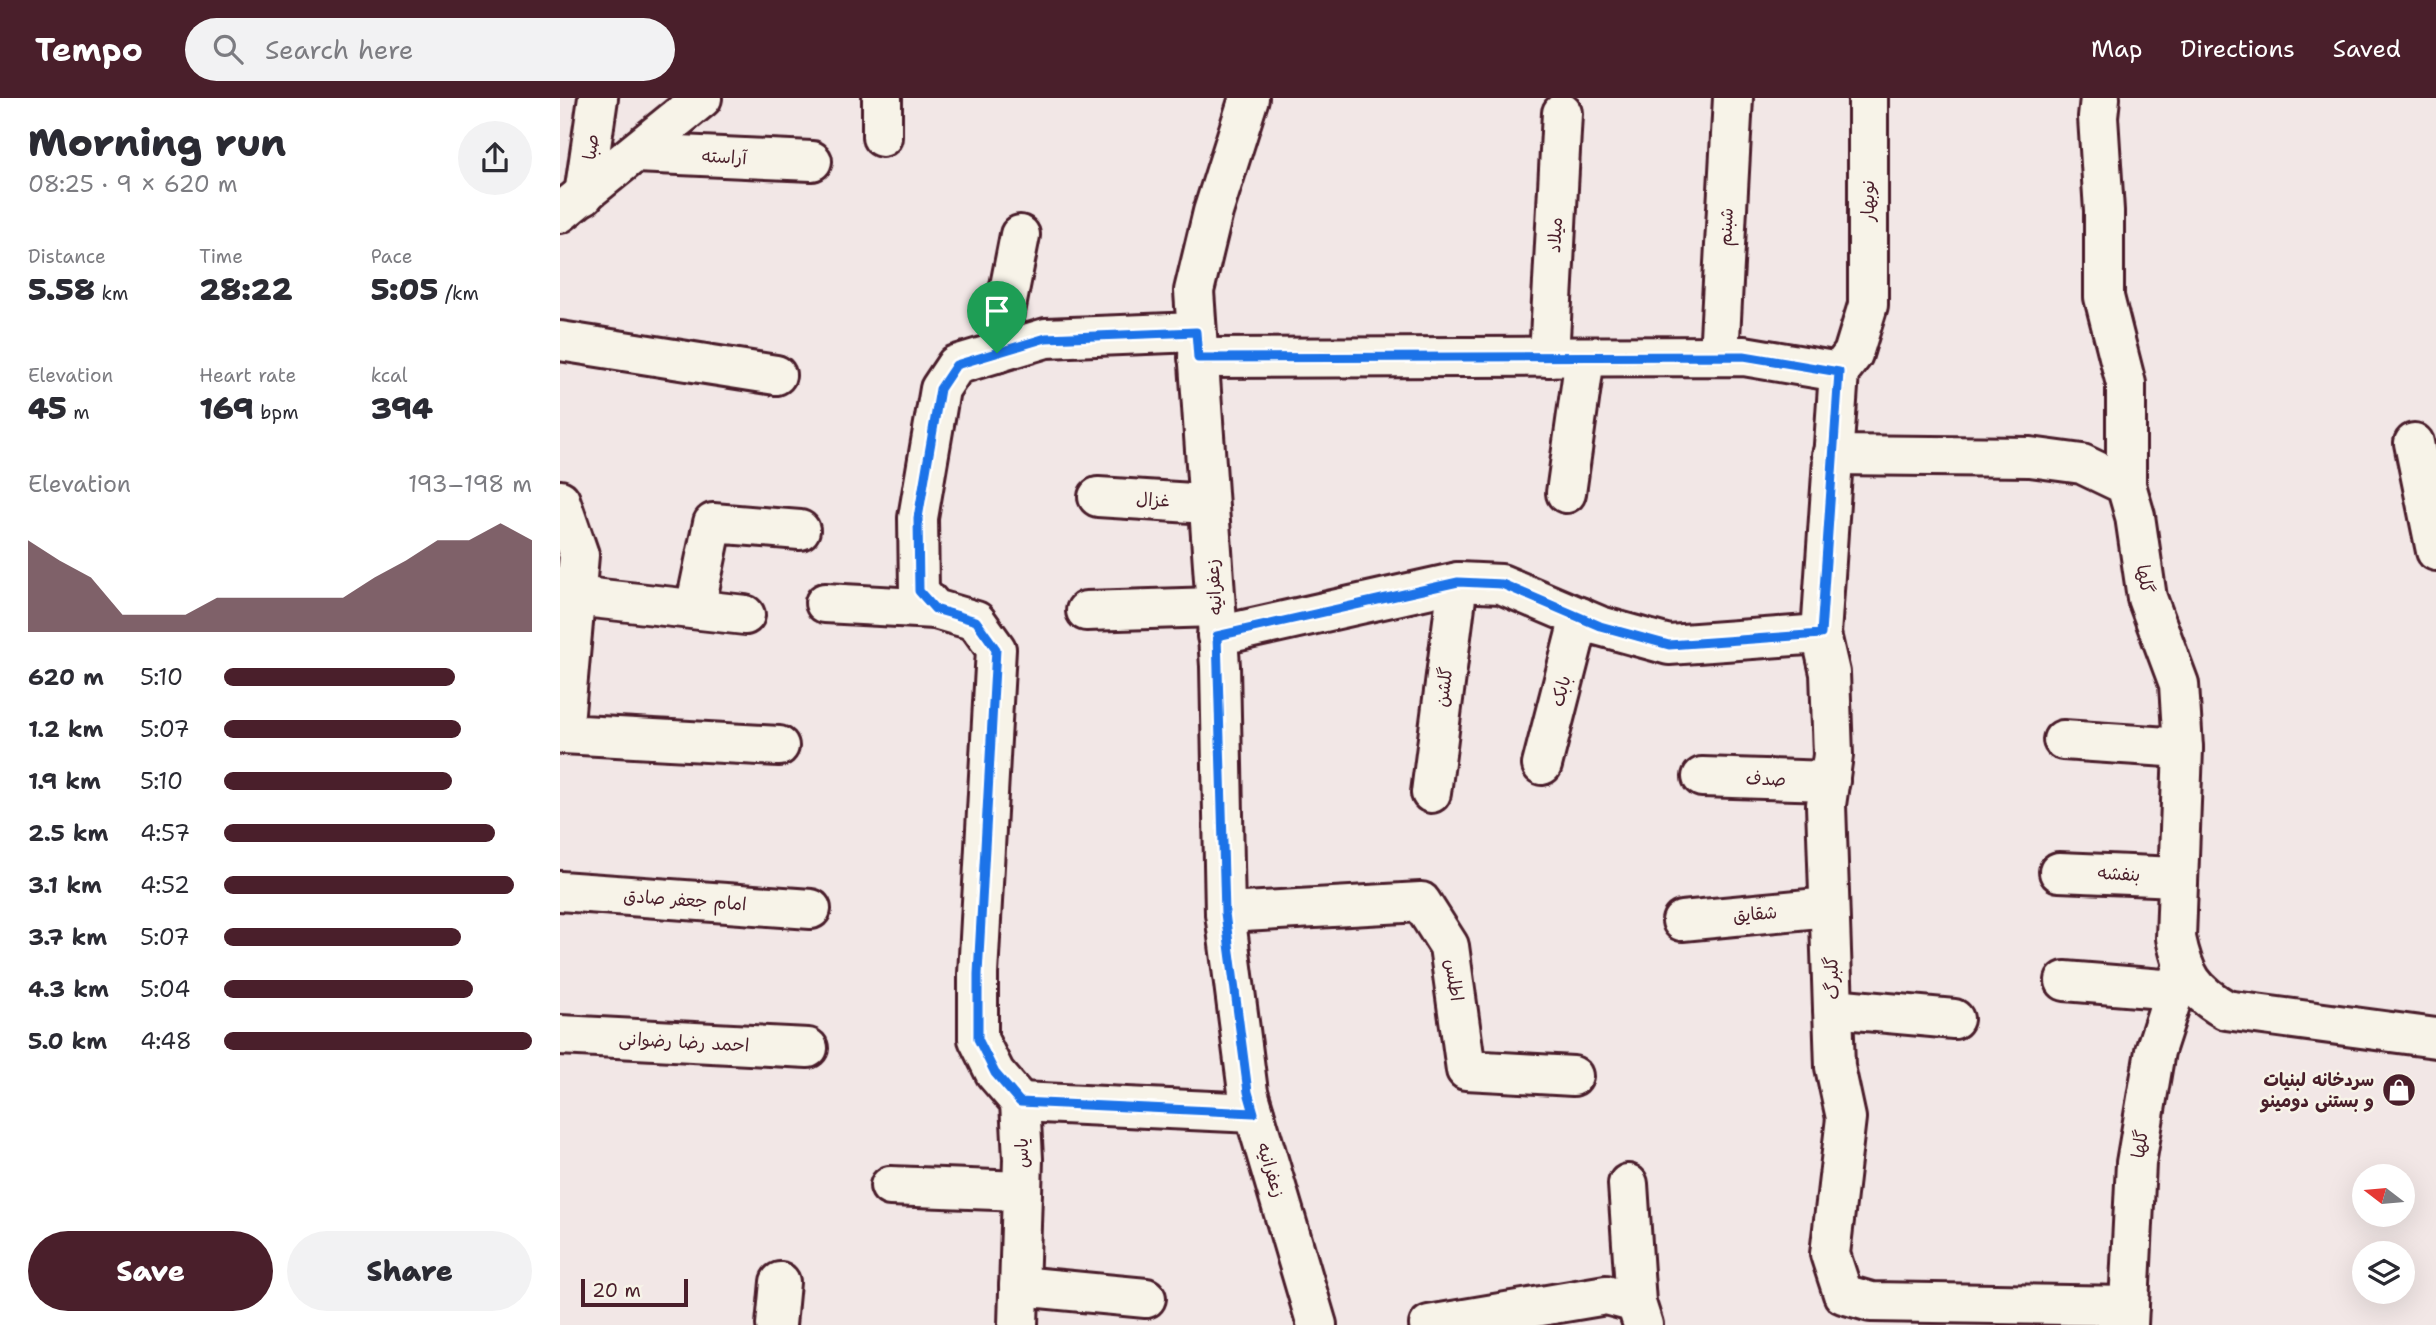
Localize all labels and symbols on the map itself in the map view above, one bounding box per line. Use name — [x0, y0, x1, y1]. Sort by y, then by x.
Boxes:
street label: صبا — [577, 133, 605, 161]
street label: آراسته — [701, 144, 749, 170]
street label: نوبهار — [1856, 180, 1880, 223]
street label: شبنم — [1713, 207, 1741, 247]
street label: میلاد — [1542, 216, 1568, 254]
pin — [967, 281, 1027, 353]
street label: غزال — [1136, 487, 1170, 513]
street label: زعفرانیه — [1200, 558, 1228, 616]
street label: گلها — [2131, 563, 2159, 595]
street label: گلشن — [1430, 665, 1458, 708]
street label: بابک — [1545, 673, 1577, 709]
street label: صدف — [1745, 766, 1787, 792]
street label: بنفشه — [2097, 861, 2141, 887]
street label: امام جعفر صادق — [622, 884, 747, 918]
street label: شقایق — [1732, 900, 1778, 928]
street label: گلبرگ — [1819, 956, 1845, 1000]
street label: اطلس — [1439, 957, 1469, 1003]
street label: احمد رضا رضوانی — [618, 1027, 750, 1057]
place label: سردخانه لبنیات و بستنی دومینو — [2259, 1068, 2374, 1113]
shop icon: سردخانه لبنیات و بستنی دومینو — [2380, 1071, 2418, 1109]
street label: گلها — [2126, 1128, 2154, 1160]
street label: یاس — [1010, 1138, 1034, 1168]
street label: زعفرانیه — [1251, 1140, 1291, 1200]
north arrow — [2352, 1164, 2415, 1227]
scale bar — [581, 1276, 688, 1308]

